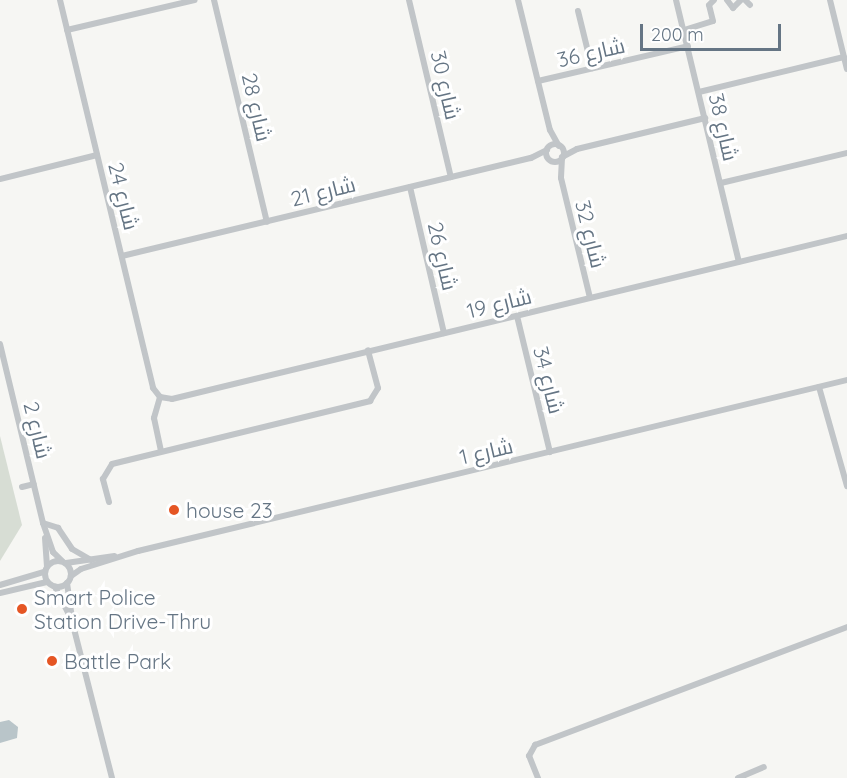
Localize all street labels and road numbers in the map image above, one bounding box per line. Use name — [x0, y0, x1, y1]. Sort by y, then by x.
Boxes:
street label: شارع 36 — [555, 32, 627, 72]
street label: شارع 30 — [426, 48, 466, 122]
street label: شارع 28 — [237, 70, 277, 144]
street label: شارع 38 — [704, 91, 744, 163]
street label: شارع 24 — [103, 160, 145, 232]
street label: شارع 21 — [288, 171, 358, 211]
street label: شارع 32 — [570, 197, 612, 271]
street label: شارع 26 — [423, 219, 463, 293]
street label: شارع 19 — [464, 283, 534, 323]
street label: شارع 34 — [528, 344, 570, 416]
street label: شارع 2 — [19, 399, 57, 461]
street label: شارع 1 — [457, 433, 515, 469]

